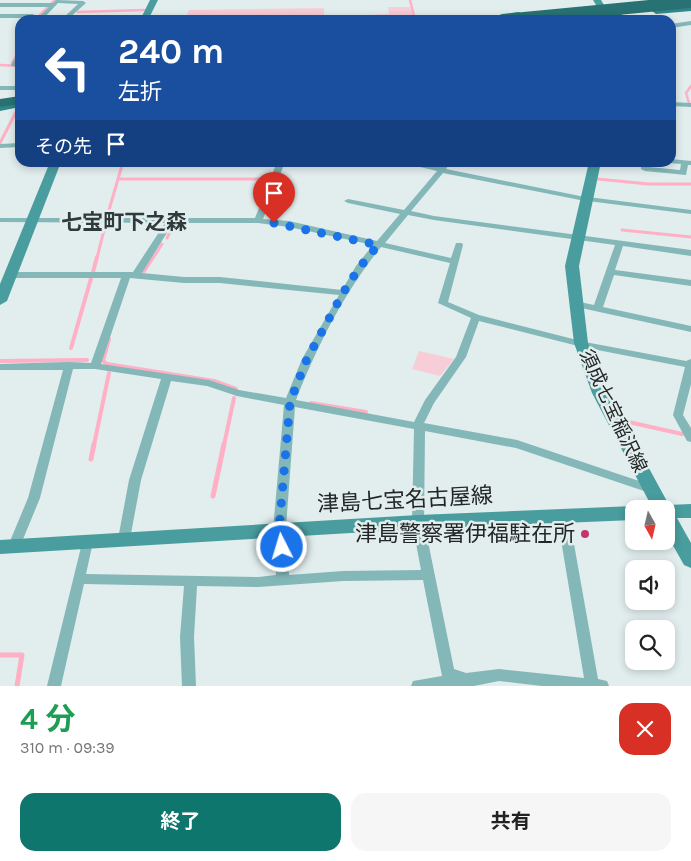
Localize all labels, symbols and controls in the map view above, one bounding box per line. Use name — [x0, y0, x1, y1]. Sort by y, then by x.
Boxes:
text: 240 m — [118, 31, 224, 72]
icon: left — [35, 35, 100, 100]
text: 左折 — [118, 79, 162, 105]
icon: arrive — [102, 130, 130, 158]
text: その先 — [35, 136, 92, 158]
pin — [253, 172, 295, 223]
icon: arrive — [260, 179, 288, 207]
district label: 七宝町下之森 — [61, 210, 187, 234]
street label: 須成七宝稲沢線 — [575, 346, 651, 476]
street label: 津島七宝名古屋線 — [316, 482, 494, 518]
north arrow — [625, 500, 675, 550]
map controls — [625, 500, 675, 670]
position arrow — [255, 520, 307, 572]
place label: 津島警察署伊福駐在所 — [355, 521, 575, 547]
marker: 津島警察署伊福駐在所 — [579, 528, 591, 540]
button: sound — [625, 560, 675, 610]
button: search — [625, 620, 675, 670]
text: 4 分 — [20, 701, 75, 737]
button: close — [619, 703, 671, 755]
text: 310 m · 09:39 — [20, 738, 115, 757]
button: 終了 — [20, 793, 341, 851]
button: 共有 — [351, 793, 671, 851]

